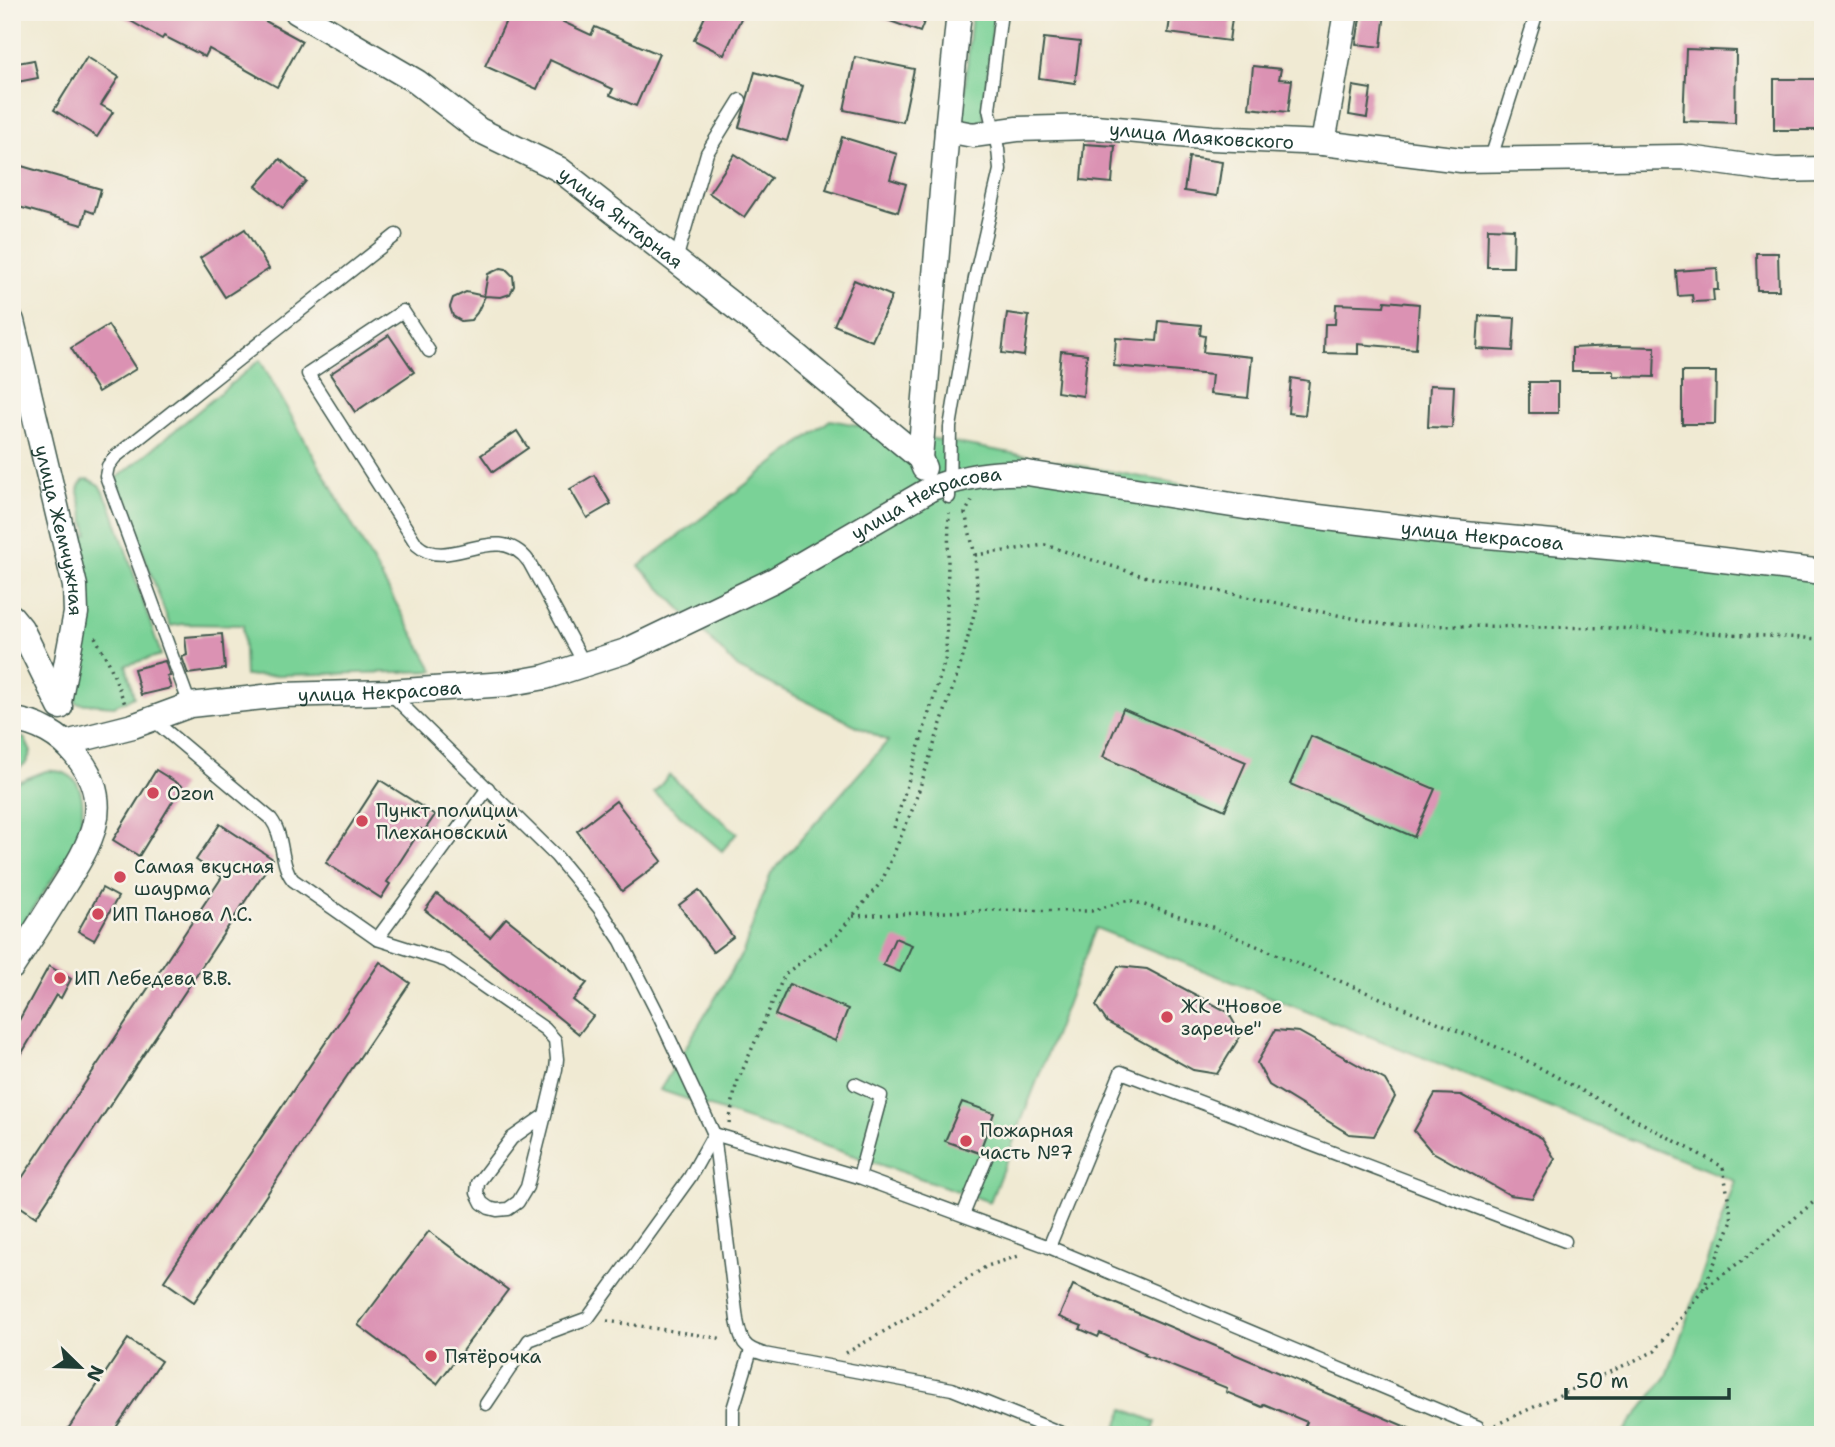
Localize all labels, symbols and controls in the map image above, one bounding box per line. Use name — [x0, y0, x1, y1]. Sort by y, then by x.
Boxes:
street label: улица Маяковского — [1108, 116, 1295, 155]
street label: улица Янтарная — [553, 161, 688, 274]
street label: улица Жемчужная — [29, 443, 88, 616]
street label: улица Некрасова — [846, 461, 1003, 546]
street label: улица Некрасова — [1400, 515, 1565, 556]
street label: улица Некрасова — [298, 675, 462, 708]
place label: Ozon — [167, 781, 214, 806]
marker: Ozon — [145, 785, 161, 801]
place label: Пункт полиции Плехановский — [376, 798, 518, 845]
marker: Пункт полиции Плехановский — [354, 813, 370, 829]
place label: Самая вкусная шаурма — [134, 854, 275, 901]
marker: Самая вкусная шаурма — [112, 869, 128, 885]
place label: ИП Панова Л.С. — [112, 902, 252, 927]
marker: ИП Панова Л.С. — [90, 906, 106, 922]
place label: ИП Лебедева В.В. — [74, 966, 232, 991]
marker: ИП Лебедева В.В. — [52, 970, 68, 986]
place label: ЖК "Новое заречье" — [1181, 994, 1282, 1041]
marker: ЖК "Новое заречье" — [1159, 1009, 1175, 1025]
place label: Пожарная часть №7 — [980, 1118, 1074, 1165]
marker: Пожарная часть №7 — [958, 1133, 974, 1149]
north arrow — [46, 1332, 116, 1402]
place label: Пятёрочка — [445, 1344, 541, 1369]
marker: Пятёрочка — [423, 1348, 439, 1364]
scale bar — [1566, 1356, 1728, 1400]
text: N — [81, 1362, 110, 1385]
text: 50 m — [1576, 1367, 1629, 1395]

